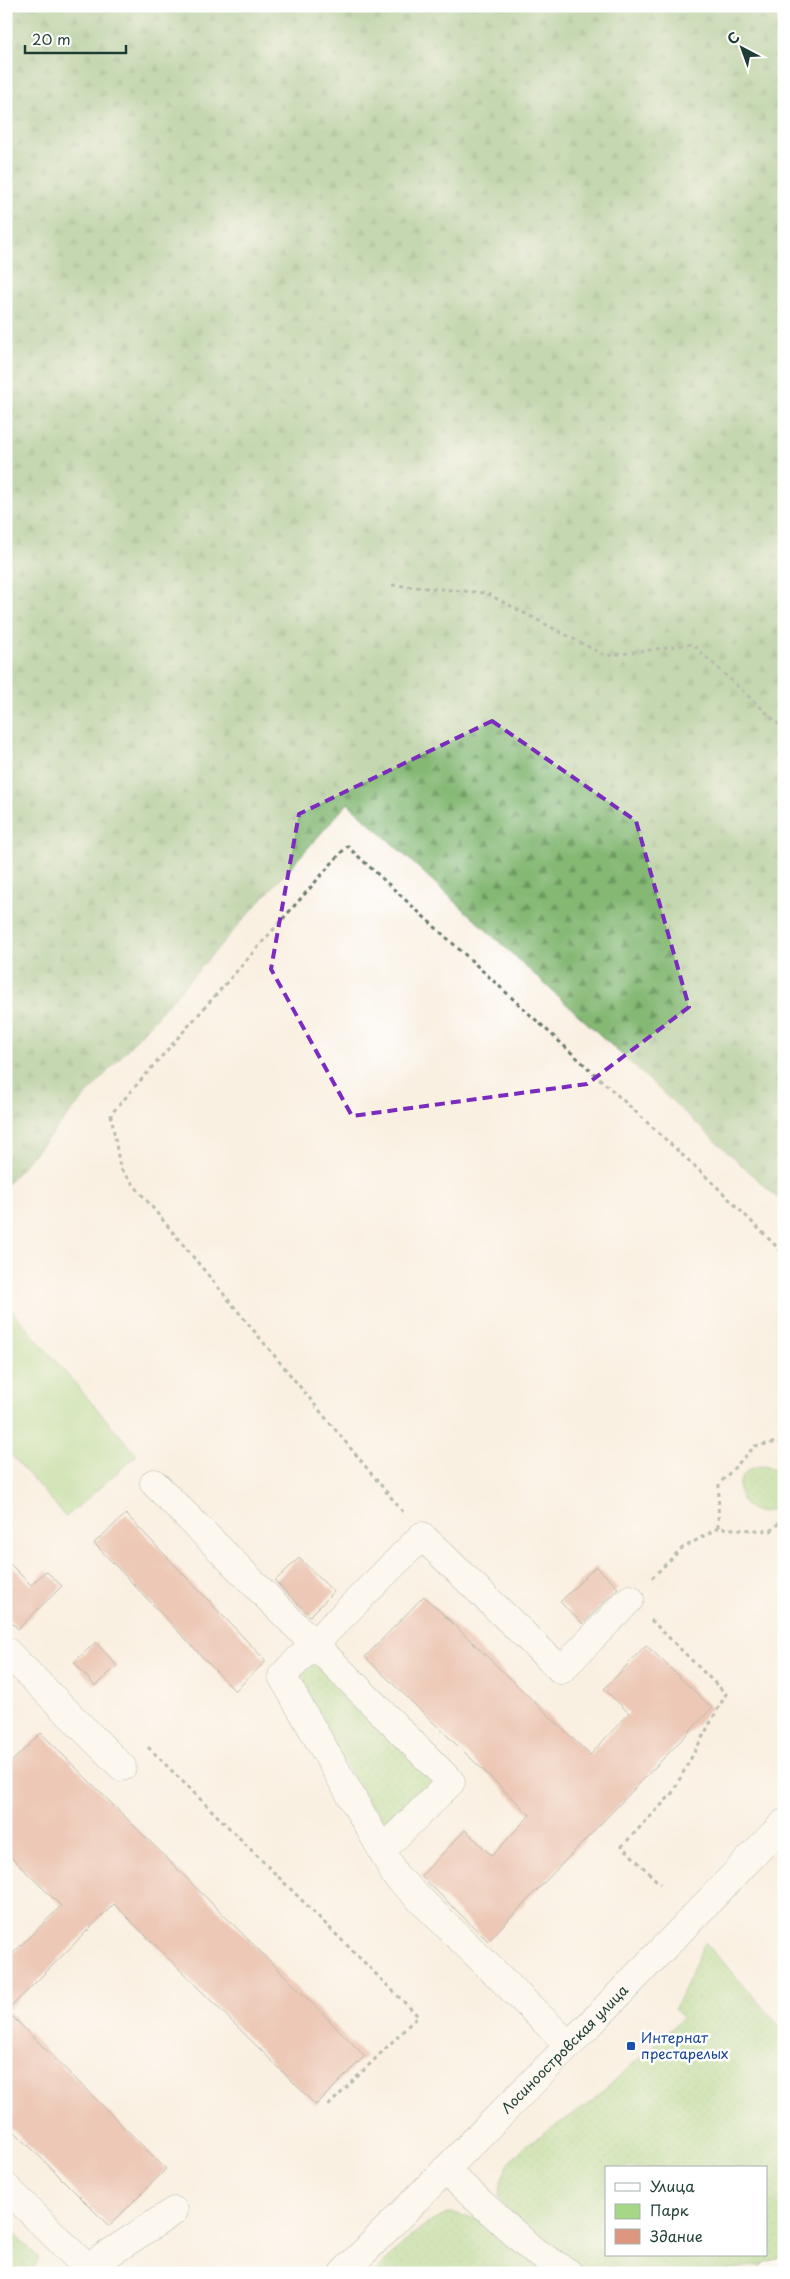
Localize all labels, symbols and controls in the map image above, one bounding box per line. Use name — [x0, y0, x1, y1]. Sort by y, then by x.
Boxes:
scale bar — [25, 22, 126, 54]
north arrow — [718, 22, 768, 72]
text: С — [722, 26, 744, 49]
text: 20 m — [32, 27, 71, 50]
street label: Лосиноостровская улица — [496, 1980, 633, 2118]
place label: Интернат престарелых — [641, 2027, 728, 2064]
marker: Интернат престарелых — [625, 2040, 637, 2052]
legend — [605, 2166, 768, 2256]
text: Улица — [650, 2174, 695, 2197]
text: Парк — [650, 2198, 689, 2221]
text: Здание — [650, 2224, 703, 2247]

